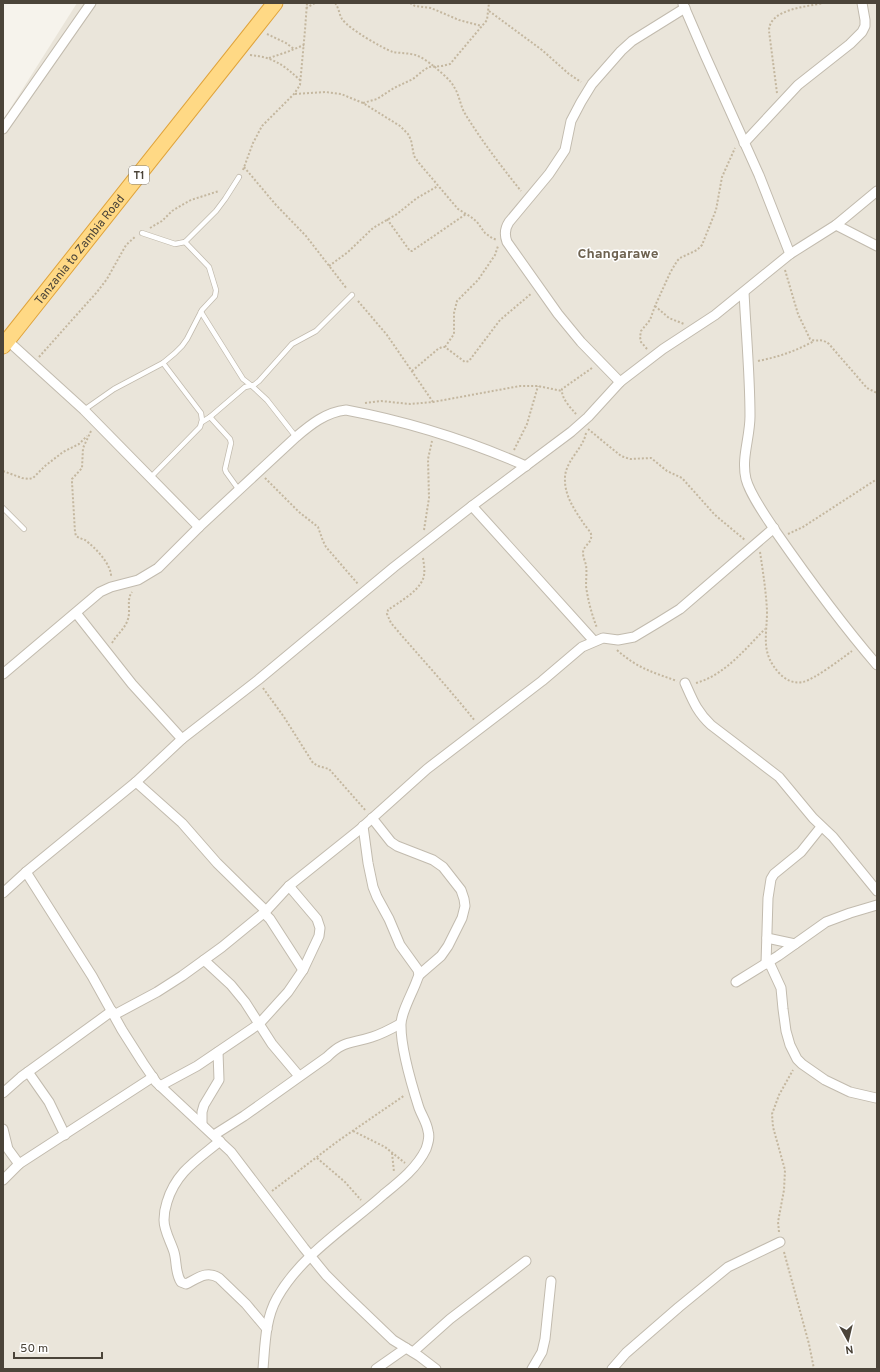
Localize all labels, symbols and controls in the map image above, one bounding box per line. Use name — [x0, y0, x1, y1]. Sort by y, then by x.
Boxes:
road number: T1 — [129, 166, 149, 184]
street label: Tanzania to Zambia Road — [32, 192, 129, 309]
district label: Changarawe — [577, 246, 659, 263]
north arrow — [828, 1320, 868, 1360]
scale bar — [14, 1334, 102, 1360]
text: 50 m — [20, 1341, 48, 1357]
text: N — [844, 1341, 854, 1356]

